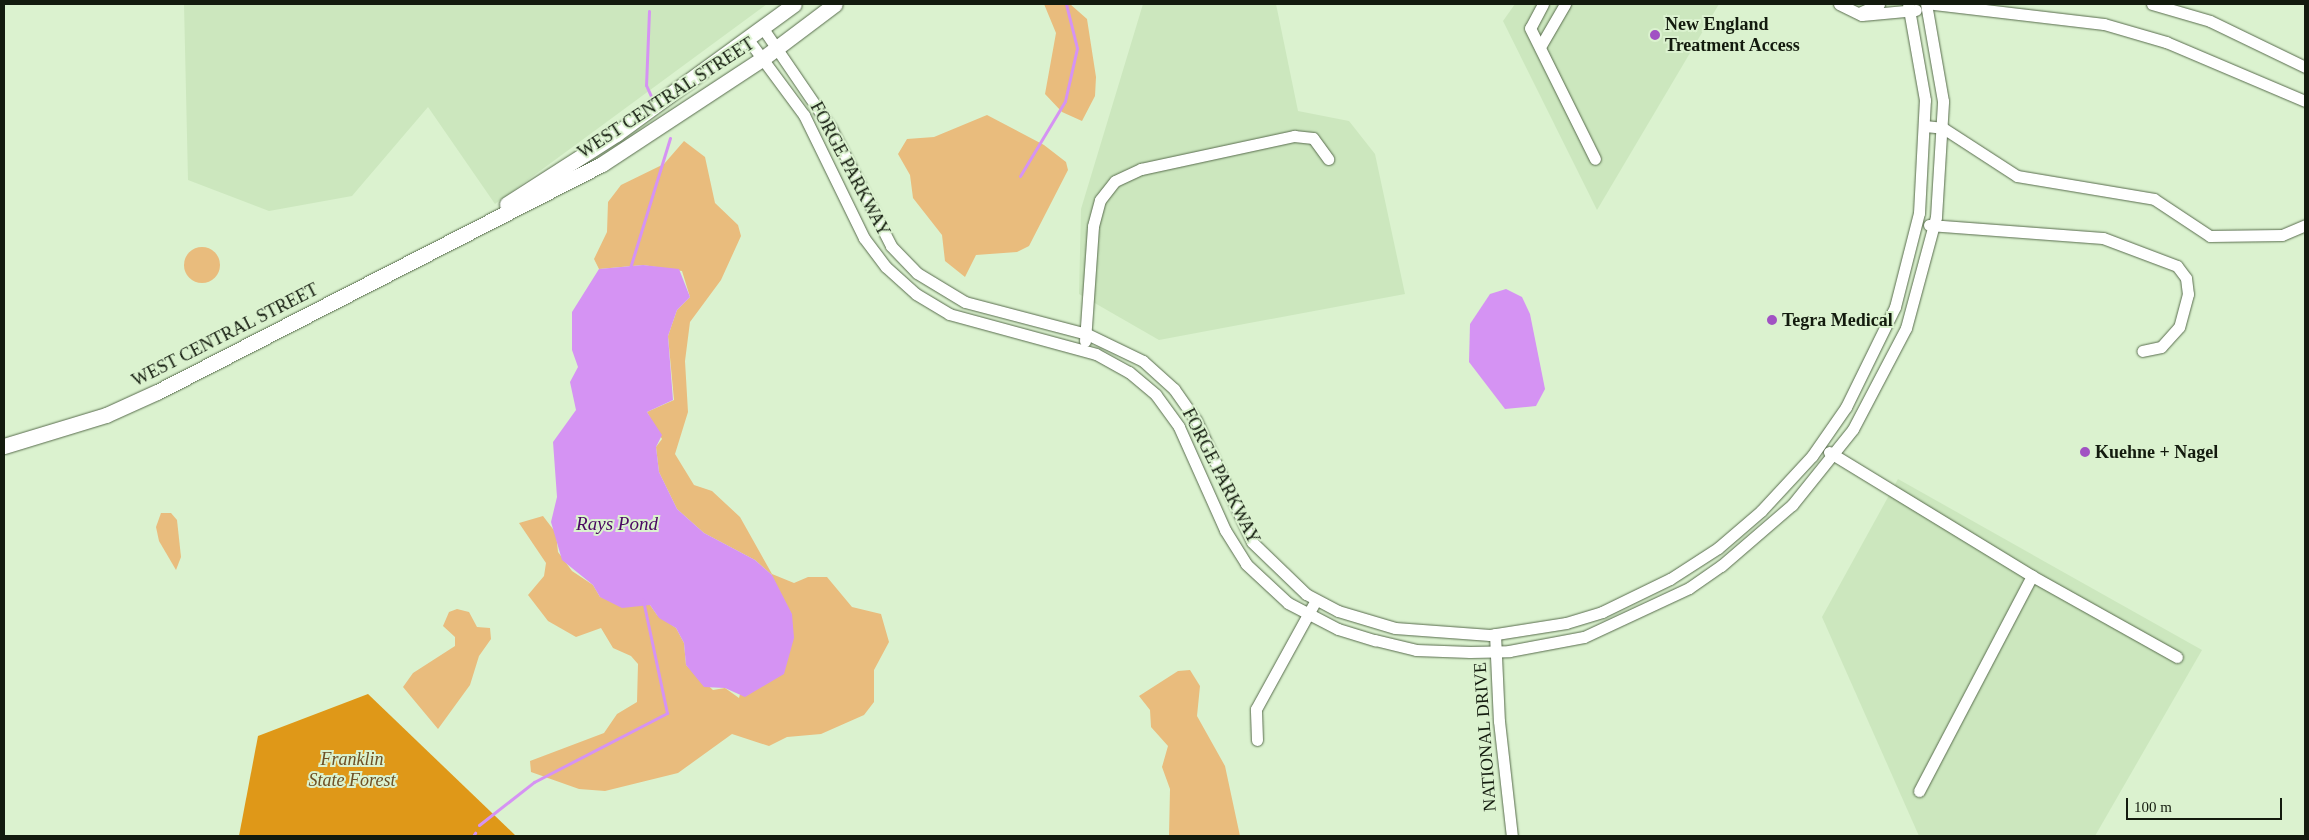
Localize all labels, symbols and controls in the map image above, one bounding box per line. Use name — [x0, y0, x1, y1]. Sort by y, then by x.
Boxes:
place label: New England Treatment Access — [1665, 14, 1801, 56]
marker: New England Treatment Access — [1649, 29, 1661, 41]
street label: WEST CENTRAL STREET — [573, 33, 759, 163]
street label: FORGE PARKWAY — [805, 98, 895, 240]
street label: WEST CENTRAL STREET — [128, 278, 322, 392]
place label: Tegra Medical — [1782, 309, 1893, 331]
marker: Tegra Medical — [1766, 314, 1778, 326]
street label: FORGE PARKWAY — [1178, 405, 1264, 547]
place label: Kuehne + Nagel — [2095, 441, 2218, 463]
marker: Kuehne + Nagel — [2079, 446, 2091, 458]
water label: Rays Pond — [576, 513, 658, 535]
street label: NATIONAL DRIVE — [1469, 661, 1501, 813]
park label: Franklin State Forest — [309, 749, 395, 792]
scale bar — [2129, 788, 2285, 820]
text: 100 m — [2134, 799, 2172, 815]

